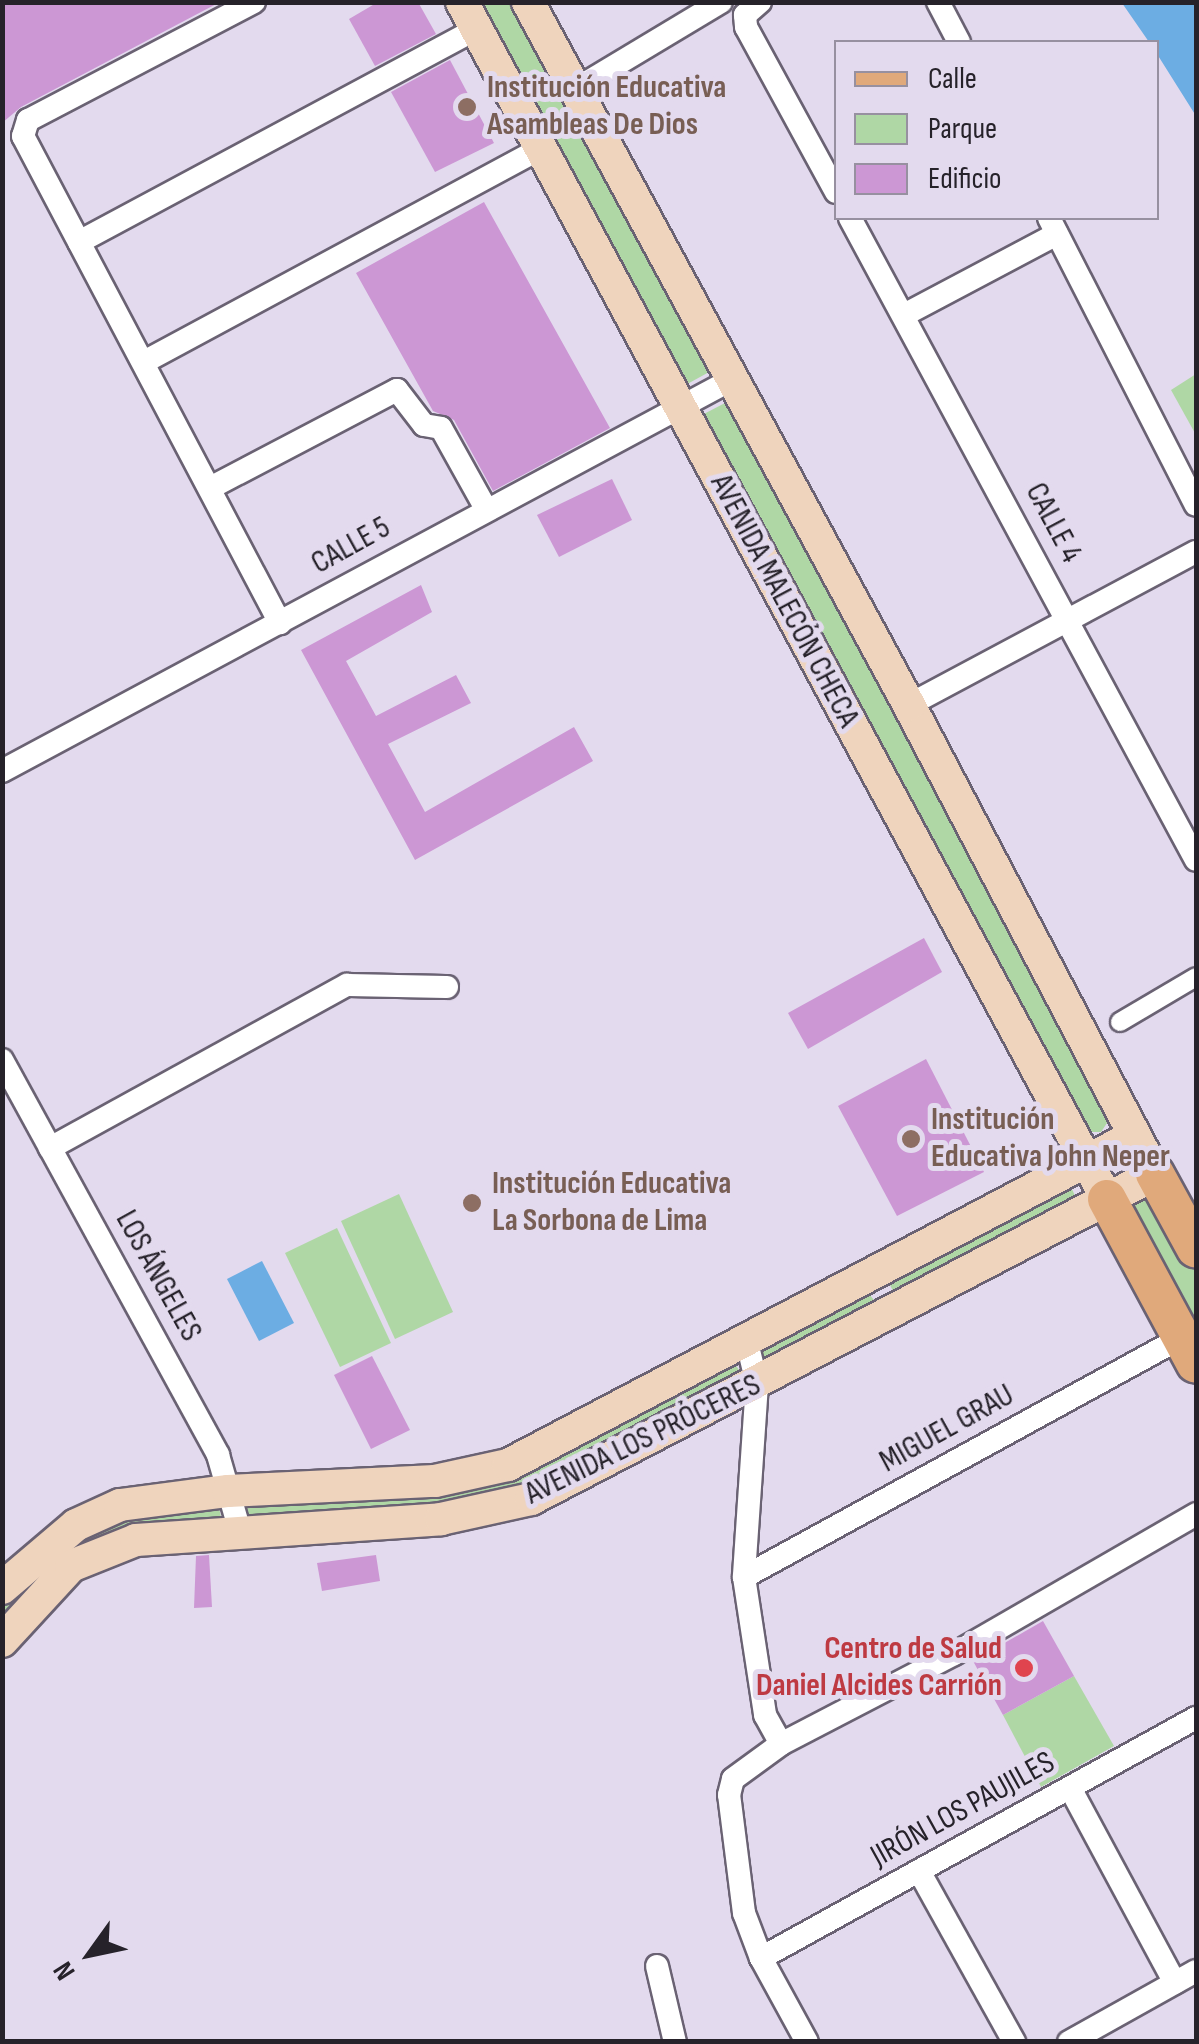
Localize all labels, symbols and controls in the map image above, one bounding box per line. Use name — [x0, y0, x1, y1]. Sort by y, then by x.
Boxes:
legend — [834, 40, 1159, 220]
text: Calle — [928, 61, 977, 97]
place label: Institución Educativa Asambleas De Dios — [487, 70, 726, 145]
marker: Institución Educativa Asambleas De Dios — [456, 96, 478, 118]
text: Parque — [928, 111, 997, 147]
text: Edificio — [928, 161, 1001, 197]
street label: AVENIDA MALECÓN CHECA — [701, 468, 867, 734]
street label: CALLE 4 — [1016, 477, 1090, 569]
street label: CALLE 5 — [305, 509, 397, 583]
place label: Institución Educativa John Neper — [931, 1102, 1170, 1177]
marker: Institución Educativa John Neper — [900, 1128, 922, 1150]
place label: Institución Educativa La Sorbona de Lima — [492, 1166, 731, 1241]
marker: Institución Educativa La Sorbona de Lima — [461, 1192, 483, 1214]
street label: LOS ÁNGELES — [106, 1204, 210, 1348]
street label: AVENIDA LOS PRÓCERES — [519, 1366, 767, 1514]
street label: MIGUEL GRAU — [873, 1376, 1021, 1482]
place label: Centro de Salud Daniel Alcides Carrión — [756, 1631, 1002, 1706]
marker: Centro de Salud Daniel Alcides Carrión — [1011, 1655, 1037, 1681]
street label: JIRÓN LOS PAUJILES — [864, 1744, 1062, 1876]
north arrow — [40, 1904, 140, 2004]
text: N — [47, 1955, 82, 1986]

